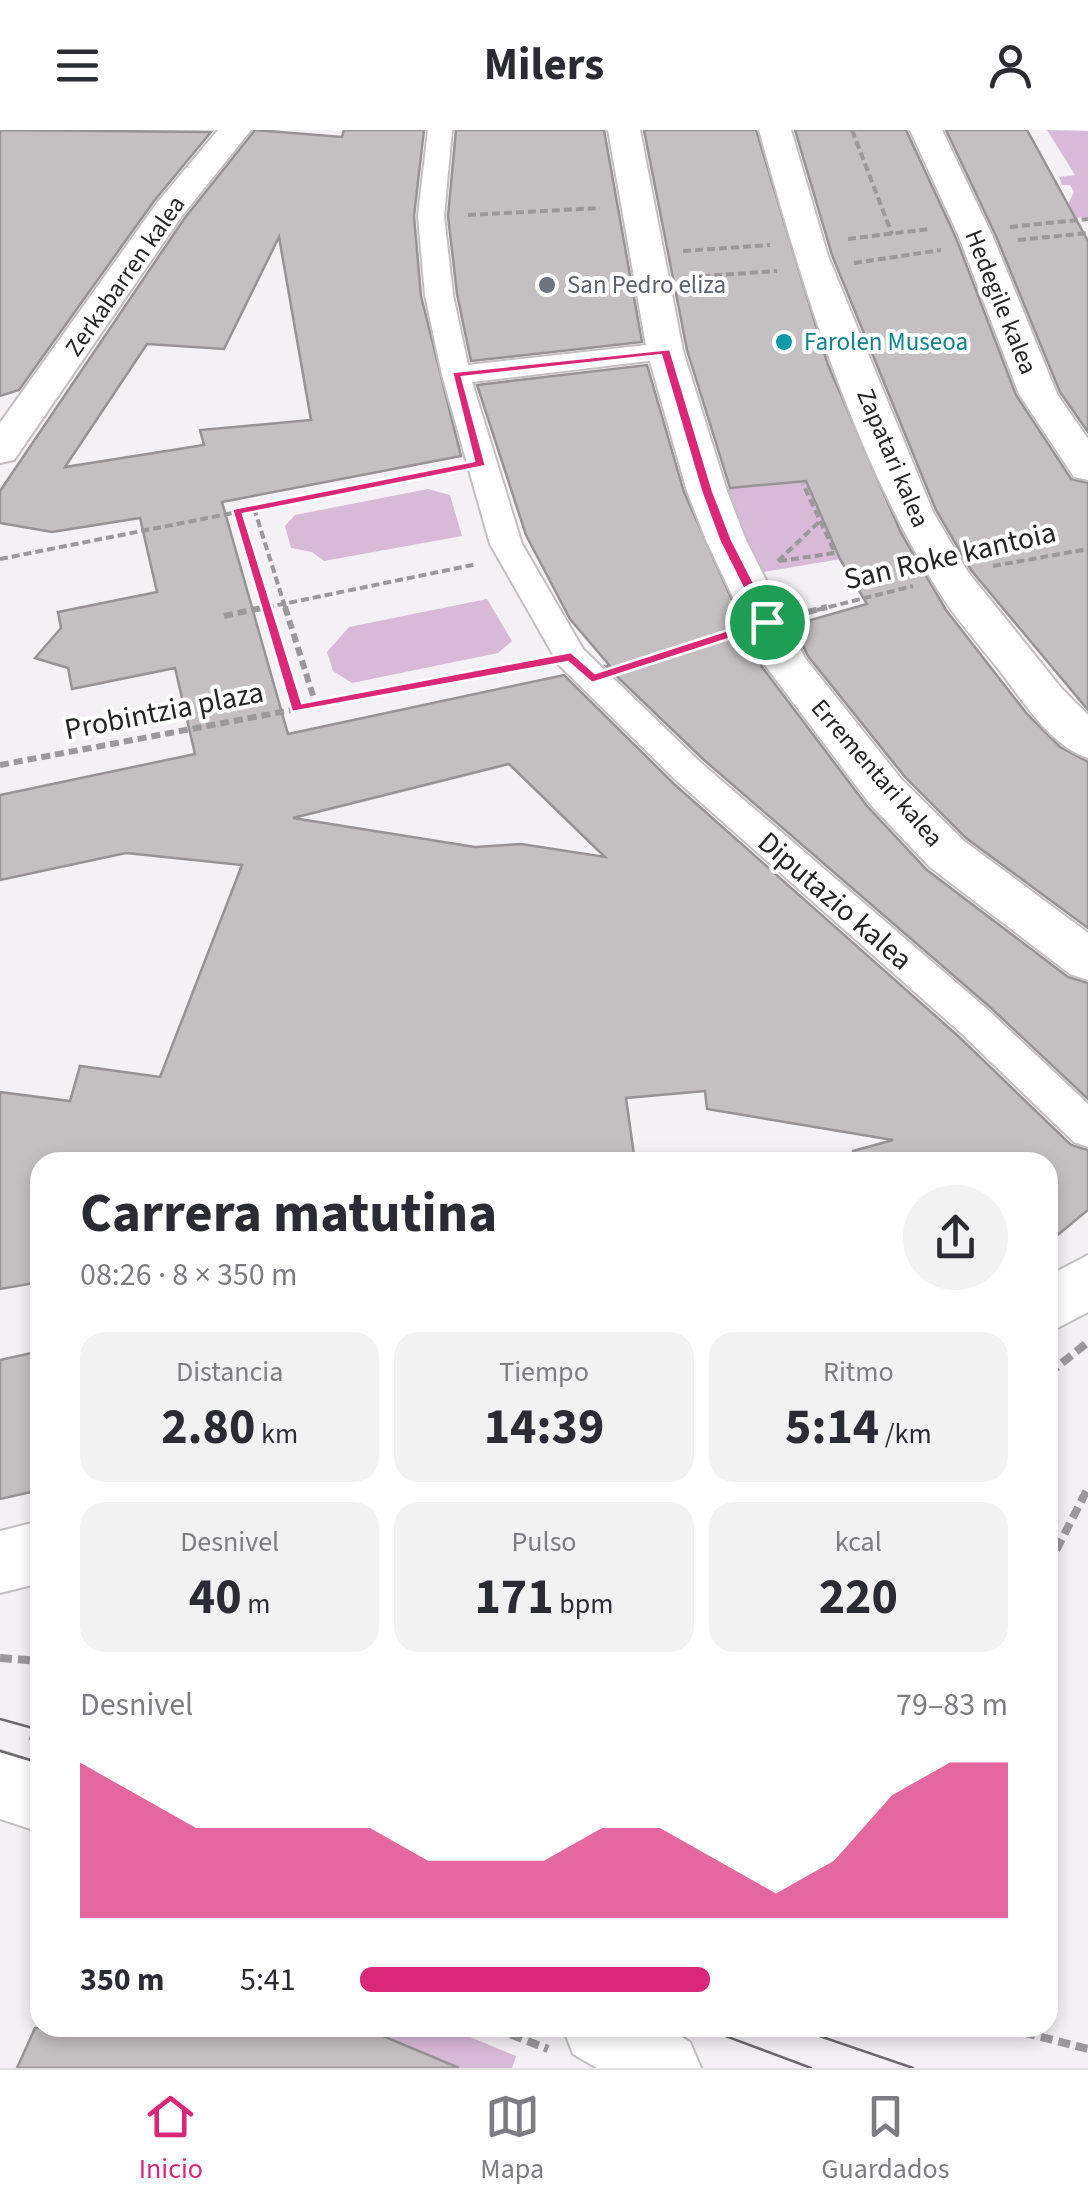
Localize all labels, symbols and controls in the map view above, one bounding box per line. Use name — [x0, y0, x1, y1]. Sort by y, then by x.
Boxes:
text: Milers — [484, 33, 604, 97]
icon: menu — [50, 38, 105, 93]
icon: person — [983, 38, 1038, 93]
street label: Zerkabarren kalea — [56, 188, 194, 364]
street label: Hedegile kalea — [956, 224, 1046, 380]
place label: San Pedro eliza — [567, 267, 726, 303]
marker: San Pedro eliza — [536, 274, 558, 296]
place label: Farolen Museoa — [804, 324, 968, 360]
marker: Farolen Museoa — [773, 331, 795, 353]
street label: Zapatari kalea — [848, 383, 938, 533]
street label: San Roke kantoia — [840, 511, 1060, 601]
pin — [725, 580, 810, 665]
icon: arrive — [740, 595, 795, 650]
street label: Probintzia plaza — [61, 671, 267, 751]
street label: Errementari kalea — [803, 691, 951, 855]
street label: Diputazio kalea — [748, 822, 922, 980]
text: Carrera matutina — [80, 1175, 497, 1253]
button: share — [903, 1185, 1008, 1290]
text: 08:26 · 8 × 350 m — [80, 1252, 298, 1298]
text: Distancia — [176, 1352, 283, 1392]
text: Tiempo — [499, 1352, 589, 1392]
text: Ritmo — [823, 1352, 894, 1392]
text: 2.80 — [161, 1392, 255, 1463]
text: 14:39 — [484, 1392, 604, 1463]
text: 5:14 — [785, 1392, 879, 1463]
text: km — [255, 1414, 298, 1454]
text: /km — [879, 1414, 932, 1454]
text: Desnivel — [180, 1522, 279, 1562]
text: Pulso — [511, 1522, 577, 1562]
text: kcal — [835, 1522, 882, 1562]
text: 40 — [189, 1562, 242, 1633]
text: 171 — [474, 1562, 554, 1633]
text: 220 — [819, 1562, 898, 1633]
text: m — [242, 1584, 270, 1624]
text: bpm — [554, 1584, 614, 1624]
text: Desnivel — [80, 1682, 193, 1728]
text: 79–83 m — [896, 1682, 1008, 1728]
text: 350 m — [80, 1957, 165, 2003]
text: 5:41 — [240, 1957, 296, 2003]
tab: Inicio — [139, 2089, 203, 2189]
tab: Mapa — [480, 2089, 544, 2189]
tab: Guardados — [821, 2089, 949, 2189]

